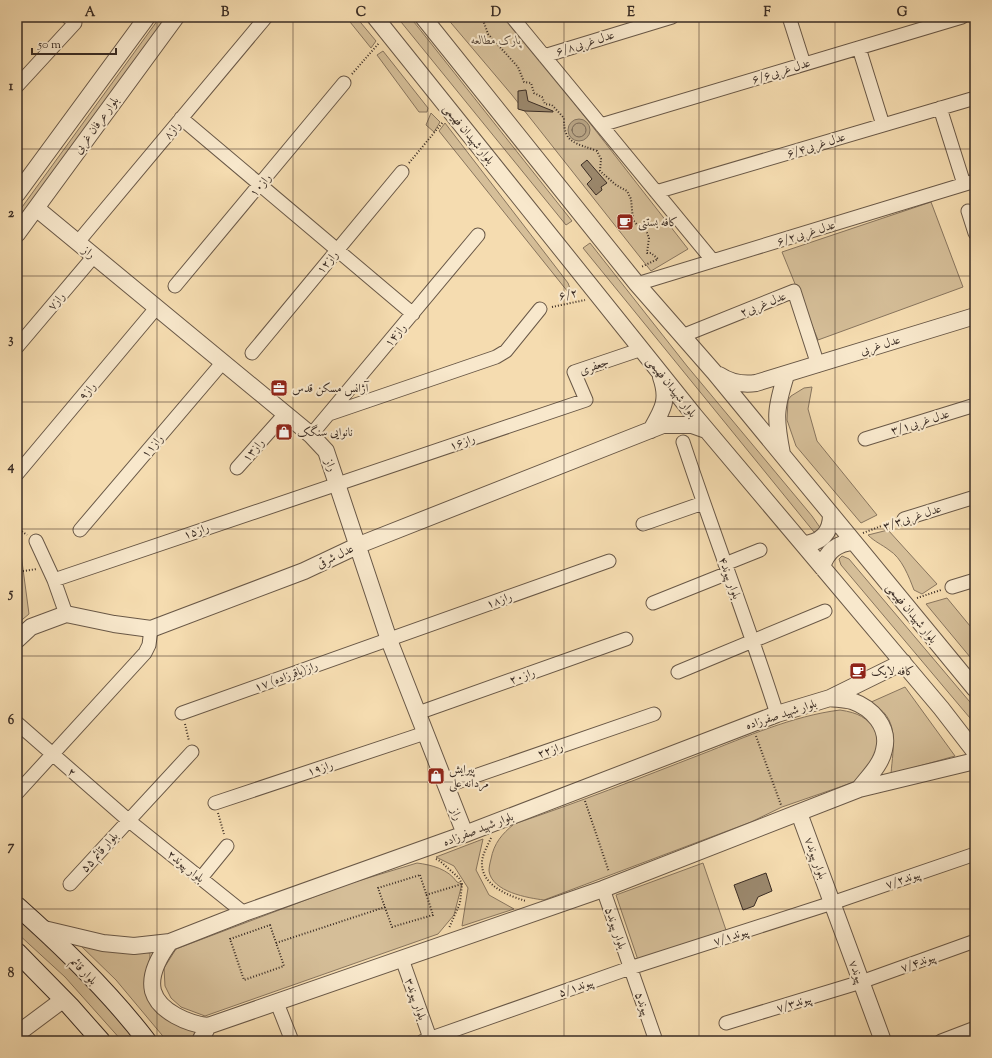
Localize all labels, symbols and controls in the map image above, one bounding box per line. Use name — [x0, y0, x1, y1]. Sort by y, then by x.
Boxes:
text: A — [85, 4, 96, 22]
text: B — [221, 4, 230, 22]
text: C — [356, 4, 366, 22]
text: D — [491, 4, 501, 22]
text: E — [627, 4, 635, 22]
text: F — [763, 4, 771, 22]
text: G — [897, 4, 908, 22]
street label: ۶/۸عدل غربی — [554, 26, 617, 61]
scale bar — [32, 30, 116, 56]
park label: پارک مطالعه — [471, 32, 523, 50]
text: 50 m — [37, 36, 61, 54]
street label: ۶/۶عدل غربی — [750, 54, 813, 89]
text: 1 — [9, 78, 14, 96]
street label: بلوار عرفان غربی — [70, 93, 124, 158]
street label: بلوار شهیدان فهیمی — [438, 101, 498, 169]
street label: راز۸ — [160, 117, 186, 144]
street label: ۶/۴عدل غربی — [785, 128, 848, 163]
street label: راز۱۰ — [245, 170, 276, 201]
text: 2 — [8, 205, 15, 223]
cafe icon: کافه بستنی — [615, 212, 635, 232]
place label: کافه بستنی — [638, 214, 678, 232]
street label: ۶/۲عدل غربی — [775, 216, 838, 251]
street label: راز — [77, 241, 99, 264]
street label: راز۱۲ — [312, 247, 343, 278]
street label: ۶/۲ — [557, 284, 579, 306]
street label: عدل غربی۲ — [738, 287, 789, 322]
street label: راز۷ — [44, 288, 70, 315]
street label: راز۱۴ — [380, 320, 411, 351]
text: 3 — [8, 331, 14, 349]
street label: عدل غربی — [858, 331, 903, 361]
street label: جعفری — [577, 353, 612, 380]
street label: بلوار شهیدان فهیمی — [642, 353, 701, 422]
street label: راز۹ — [75, 378, 101, 405]
office icon: آژانس مسکن قدس — [269, 378, 289, 398]
place label: آژانس مسکن قدس — [292, 380, 370, 398]
street label: عدل غربی۳/۱ — [889, 405, 952, 440]
shop icon: نانوایی سنگک — [274, 422, 294, 442]
place label: نانوایی سنگک — [297, 424, 353, 442]
street label: راز۱۶ — [447, 430, 478, 456]
street label: راز۱۱ — [137, 431, 168, 462]
street label: راز۱۳ — [238, 435, 269, 466]
street label: راز — [319, 456, 341, 474]
text: 4 — [7, 458, 15, 476]
street label: عدل غربی۳/۳ — [881, 500, 944, 536]
street label: راز۱۵ — [181, 519, 212, 545]
street label: عدل شرقی — [314, 540, 357, 574]
street label: بلوار پیوند۴ — [713, 555, 745, 602]
street label: بلوار شهیدان فهیمی — [881, 580, 941, 648]
text: 5 — [8, 585, 14, 603]
street label: راز۱۸ — [484, 588, 515, 614]
street label: ۱۷ راز(باقرزاده) — [252, 657, 321, 697]
cafe icon: کافه لایک — [848, 661, 868, 681]
place label: کافه لایک — [871, 663, 915, 681]
street label: راز۲۰ — [507, 664, 538, 690]
street label: بلوار شهید صفرزاده — [743, 695, 819, 735]
text: 6 — [8, 712, 15, 730]
street label: راز۲۲ — [535, 738, 566, 764]
street label: راز۱۹ — [305, 756, 336, 782]
place label: پیرایش مردانه علی — [449, 761, 489, 793]
street label: ۲ — [63, 764, 80, 782]
shop icon: پیرایش مردانه علی — [426, 766, 446, 786]
street label: راز — [445, 804, 467, 824]
street label: بلوار شهید صفرزاده — [441, 808, 516, 852]
street label: بلوار قائم ۵۵ — [77, 828, 124, 878]
street label: بلوار پیوند۷ — [799, 835, 831, 882]
text: 7 — [8, 838, 15, 856]
street label: بلوار پیوند۲ — [163, 846, 208, 887]
street label: پیوند۷/۲ — [883, 865, 924, 894]
street label: بلوار پیوند۵ — [599, 905, 631, 952]
street label: پیوند۷/۱ — [711, 923, 751, 951]
street label: پیوند۷/۴ — [898, 948, 939, 978]
street label: بلوار قائم — [65, 954, 101, 990]
street label: پیوند۷ — [843, 958, 869, 987]
text: 8 — [8, 965, 15, 983]
street label: پیوند۵/۱ — [556, 973, 597, 1002]
street label: بلوار پیوند۳ — [399, 976, 431, 1023]
street label: پیوند۵ — [629, 990, 655, 1019]
street label: پیوند۷/۳ — [774, 990, 814, 1018]

